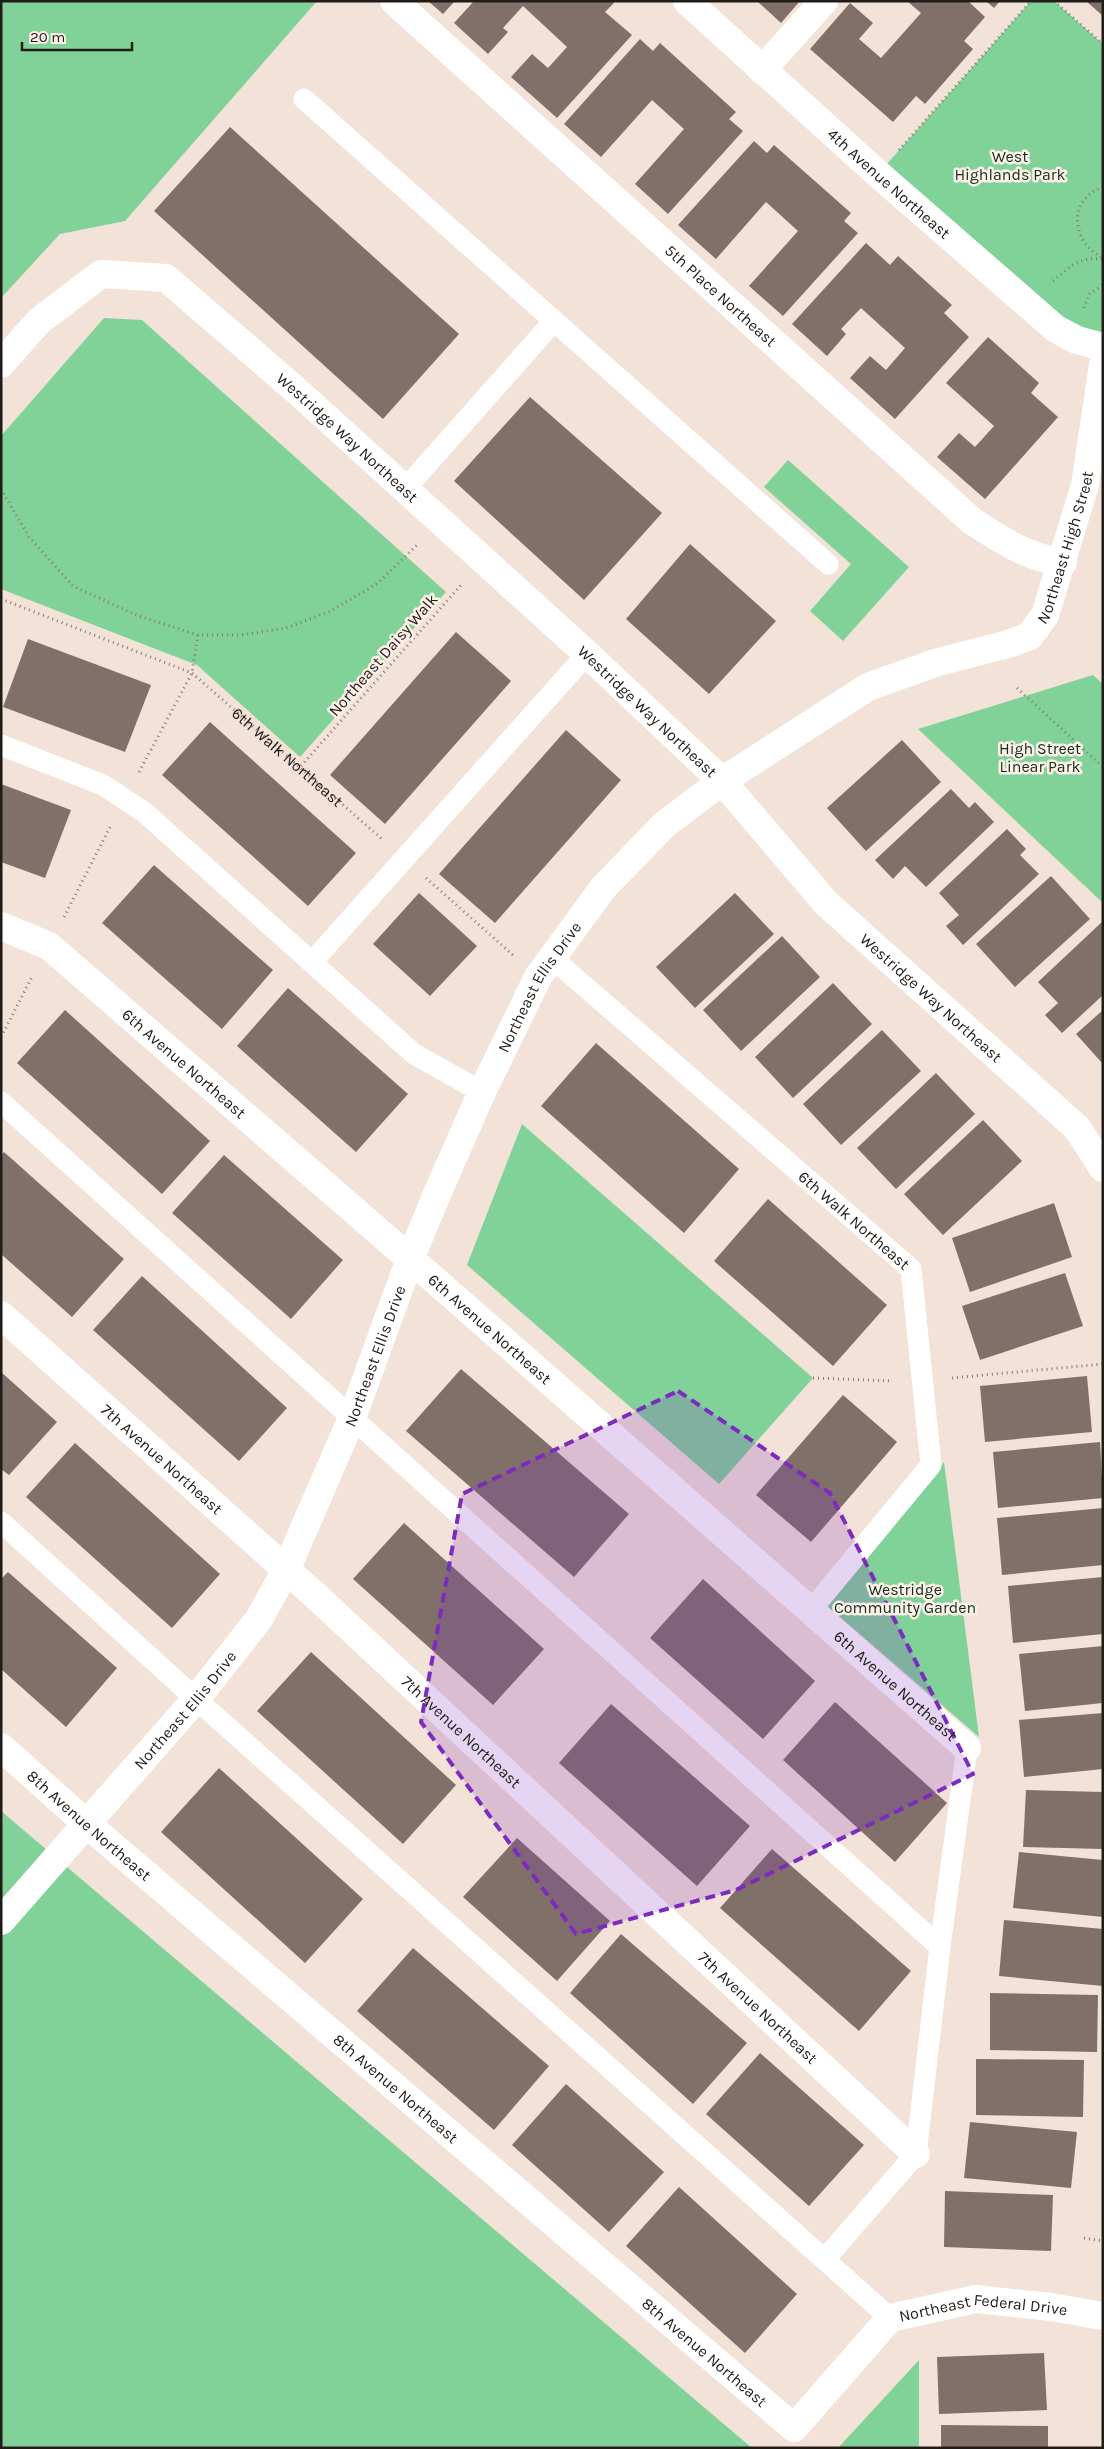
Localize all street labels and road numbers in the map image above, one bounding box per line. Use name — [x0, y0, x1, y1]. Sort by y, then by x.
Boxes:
street label: 4th Avenue Northeast — [824, 124, 954, 242]
street label: 5th Place Northeast — [661, 240, 781, 350]
street label: Westridge Way Northeast — [273, 369, 422, 506]
street label: Northeast High Street — [1032, 470, 1096, 627]
street label: Northeast Daisy Walk — [325, 590, 441, 720]
street label: Westridge Way Northeast — [574, 641, 721, 781]
street label: 6th Walk Northeast — [228, 703, 347, 810]
street label: Northeast Ellis Drive — [493, 918, 585, 1055]
street label: Westridge Way Northeast — [856, 929, 1006, 1066]
street label: 6th Avenue Northeast — [118, 1004, 250, 1122]
street label: 6th Walk Northeast — [795, 1166, 914, 1273]
street label: 6th Avenue Northeast — [424, 1270, 556, 1388]
street label: Northeast Ellis Drive — [340, 1283, 409, 1429]
street label: 7th Avenue Northeast — [98, 1400, 227, 1518]
street label: 6th Avenue Northeast — [830, 1626, 961, 1745]
street label: Northeast Ellis Drive — [130, 1647, 240, 1773]
street label: 7th Avenue Northeast — [398, 1671, 525, 1792]
street label: 8th Avenue Northeast — [24, 1766, 155, 1884]
street label: 7th Avenue Northeast — [695, 1947, 822, 2067]
street label: 8th Avenue Northeast — [330, 2029, 463, 2147]
street label: Northeast Federal Drive — [897, 2289, 1069, 2325]
street label: 8th Avenue Northeast — [638, 2293, 771, 2411]

